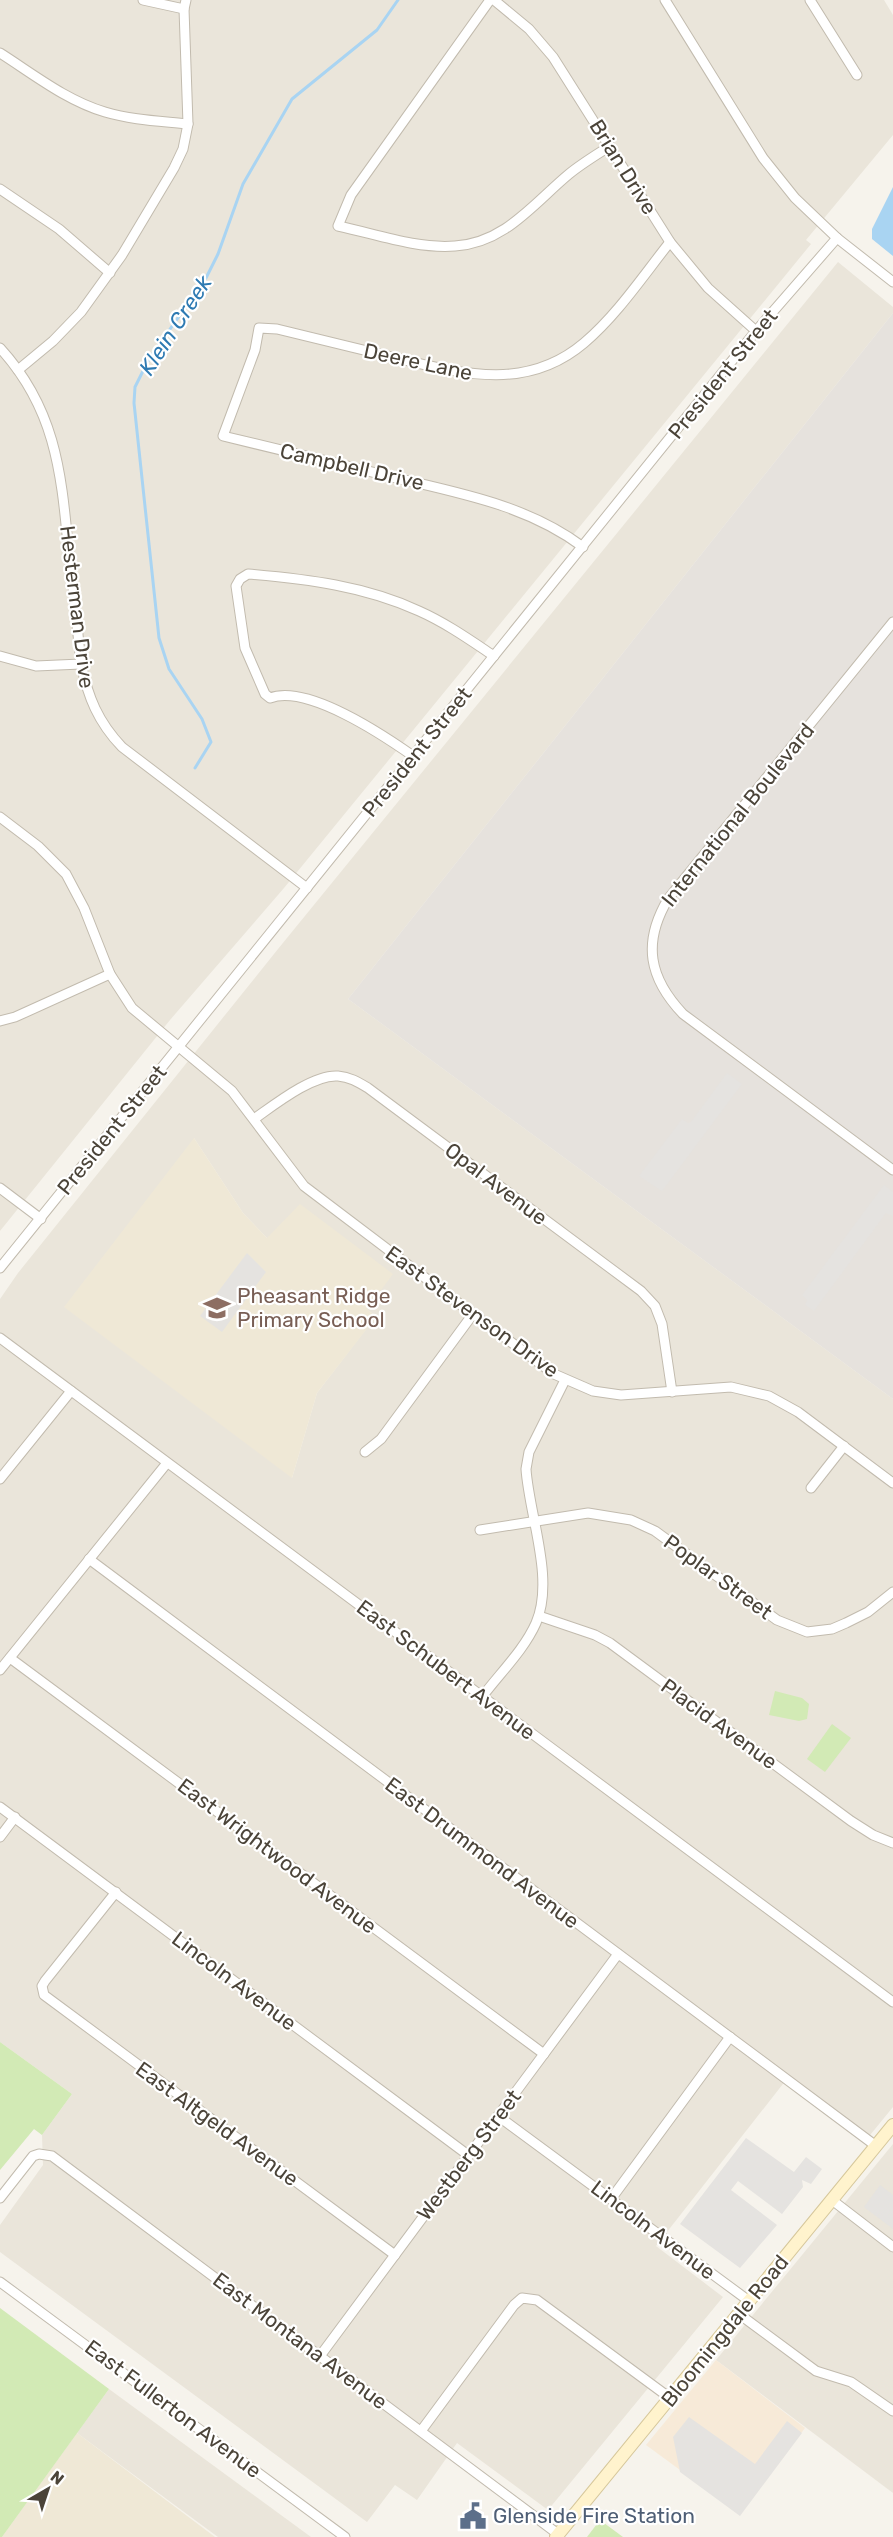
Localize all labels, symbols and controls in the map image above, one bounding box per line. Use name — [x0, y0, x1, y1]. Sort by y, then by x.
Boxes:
street label: Brian Drive — [584, 115, 662, 219]
water label: Klein Creek — [133, 270, 218, 380]
street label: President Street — [663, 304, 783, 444]
street label: Deere Lane — [361, 338, 475, 385]
street label: Campbell Drive — [278, 438, 426, 495]
street label: Hesterman Drive — [55, 524, 100, 690]
street label: President Street — [357, 682, 477, 822]
street label: International Boulevard — [656, 718, 819, 911]
street label: President Street — [52, 1060, 172, 1200]
street label: Opal Avenue — [440, 1137, 552, 1230]
street label: East Stevenson Drive — [381, 1240, 564, 1383]
place label: Pheasant Ridge Primary School — [237, 1283, 390, 1332]
school or university icon: Pheasant Ridge Primary School — [202, 1293, 232, 1323]
street label: Poplar Street — [659, 1529, 777, 1624]
street label: East Schubert Avenue — [352, 1594, 540, 1745]
street label: Placid Avenue — [656, 1673, 782, 1774]
street label: East Drummond Avenue — [380, 1772, 584, 1934]
street label: East Wrightwood Avenue — [173, 1773, 382, 1939]
street label: Lincoln Avenue — [167, 1926, 301, 2035]
street label: East Altgeld Avenue — [131, 2056, 304, 2191]
street label: Westberg Street — [411, 2084, 526, 2225]
street label: Lincoln Avenue — [586, 2175, 720, 2284]
street label: Bloomingdale Road — [656, 2250, 794, 2412]
street label: East Montana Avenue — [208, 2267, 392, 2414]
street label: East Fullerton Avenue — [80, 2334, 266, 2483]
north arrow — [18, 2459, 78, 2519]
text: N — [47, 2467, 68, 2489]
public building icon: Glenside Fire Station — [458, 2501, 488, 2531]
place label: Glenside Fire Station — [493, 2503, 695, 2528]

